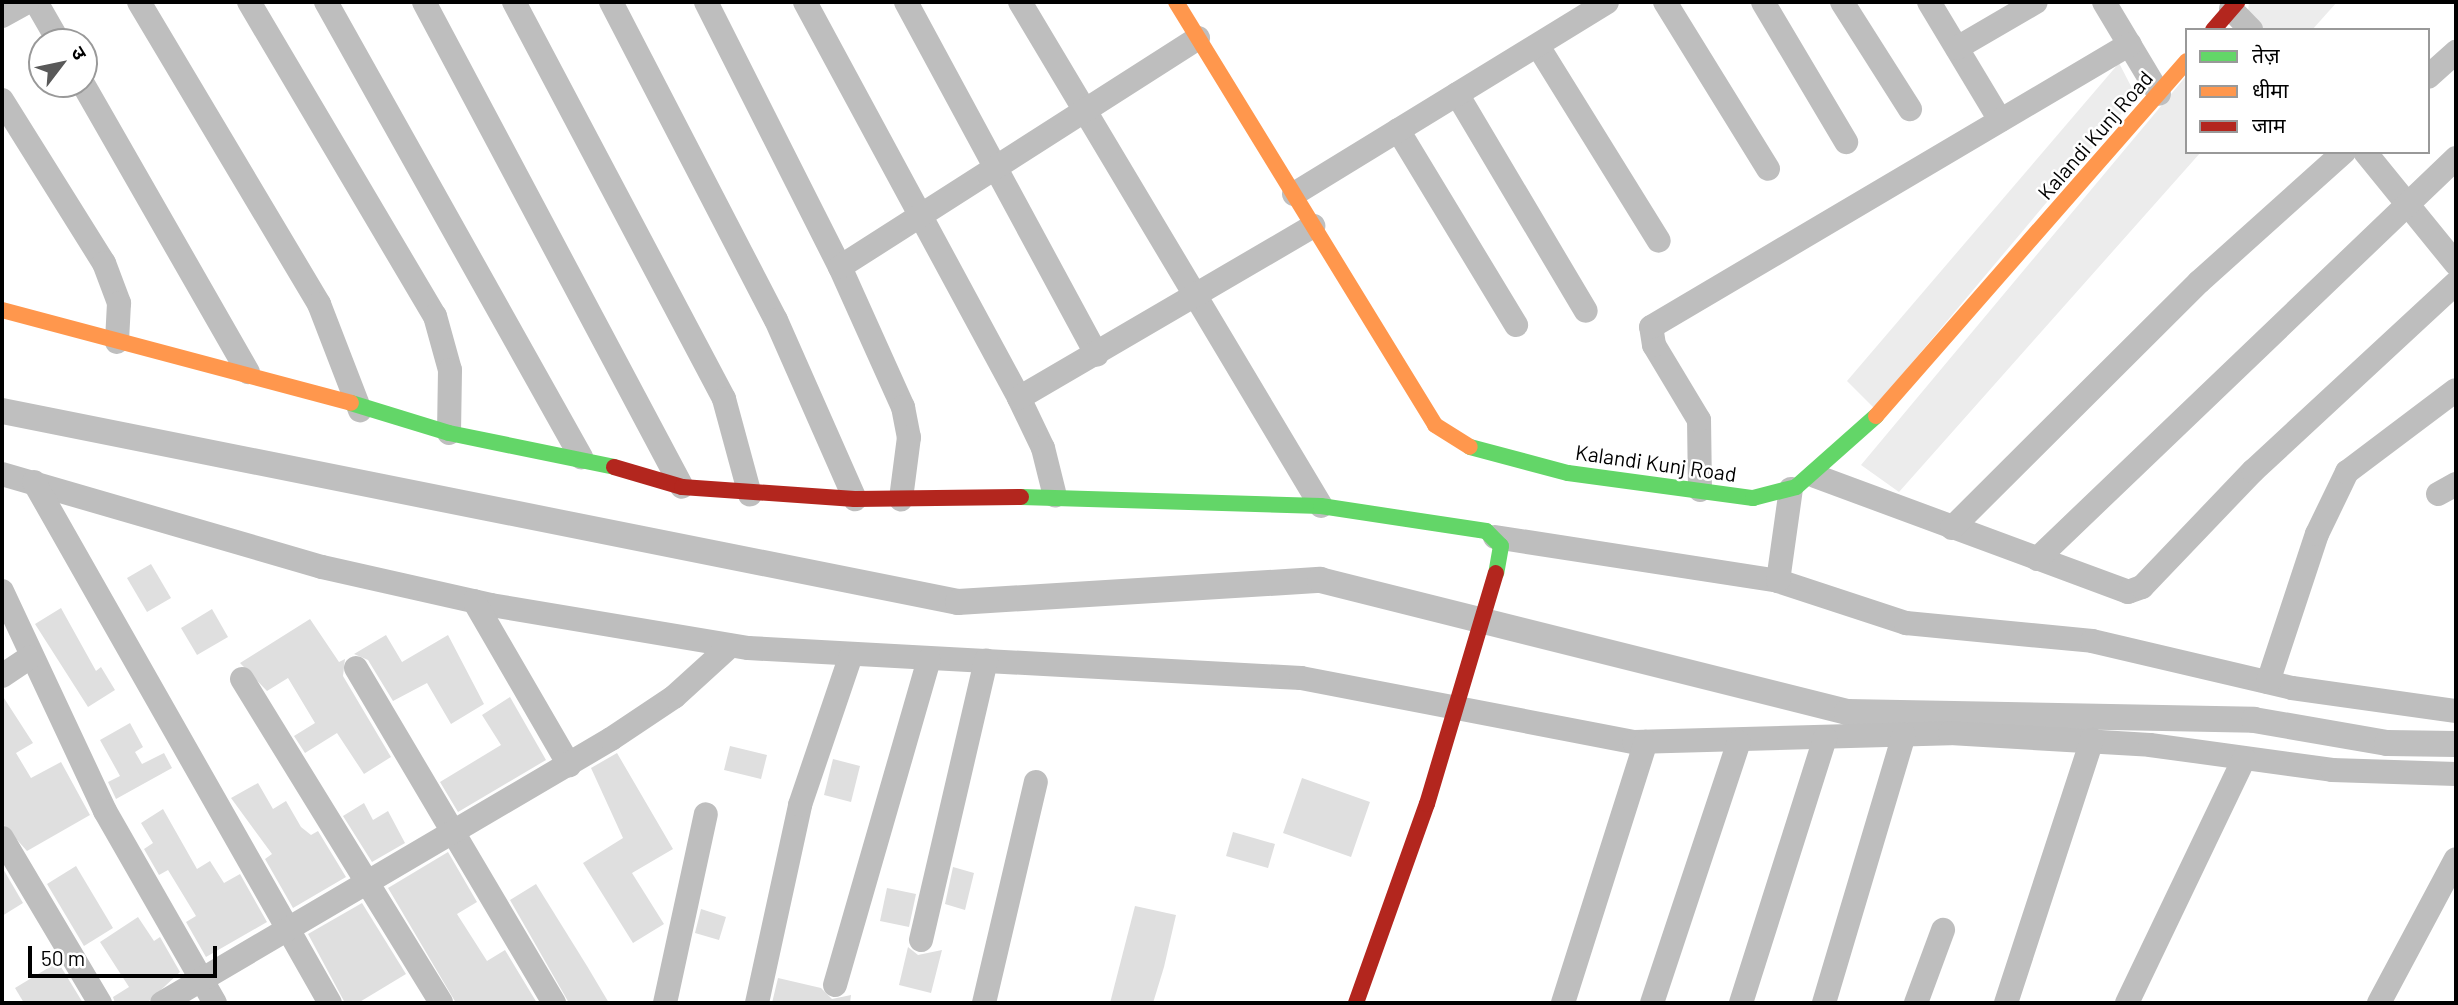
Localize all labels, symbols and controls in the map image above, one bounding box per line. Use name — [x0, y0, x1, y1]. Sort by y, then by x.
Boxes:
north arrow — [28, 28, 98, 98]
legend — [2185, 28, 2430, 154]
text: उ — [67, 42, 92, 63]
text: तेज़ — [2252, 42, 2280, 67]
street label: Kalandi Kunj Road — [2032, 65, 2158, 205]
text: धीमा — [2252, 77, 2288, 102]
text: जाम — [2252, 112, 2286, 137]
street label: Kalandi Kunj Road — [1574, 439, 1738, 487]
scale bar — [32, 932, 220, 976]
text: 50 m — [41, 945, 85, 970]

